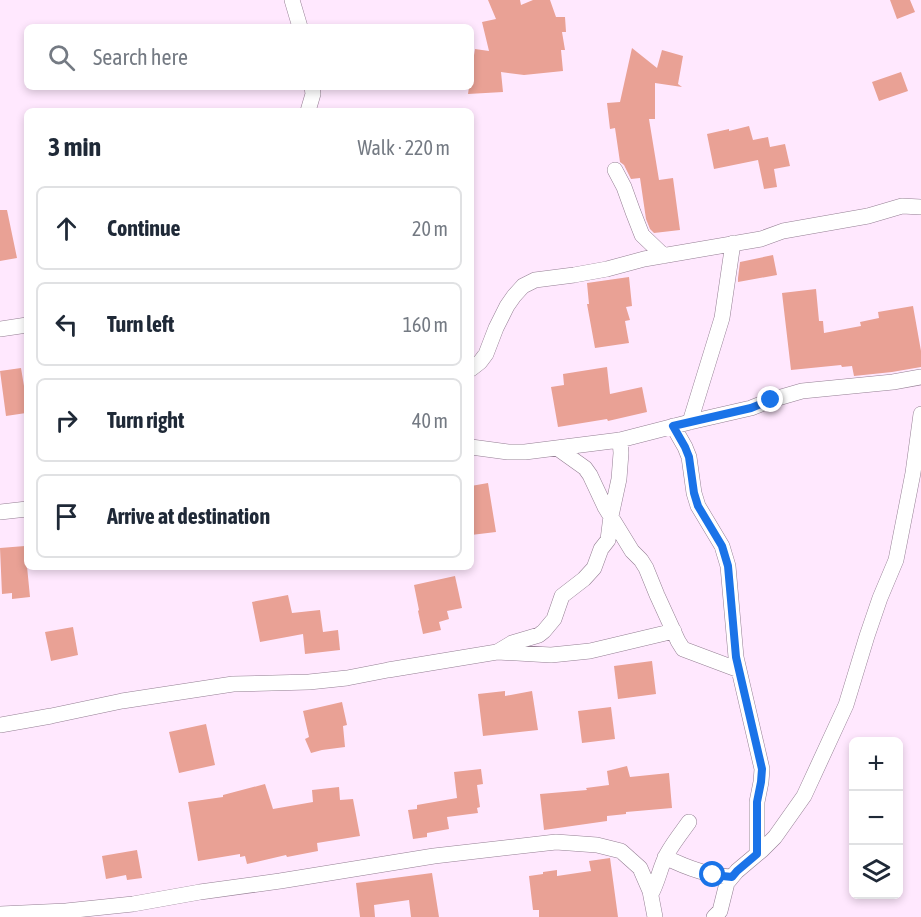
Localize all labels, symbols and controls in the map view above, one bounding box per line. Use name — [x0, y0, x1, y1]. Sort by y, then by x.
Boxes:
search box — [24, 24, 474, 90]
icon: search — [45, 41, 78, 74]
text: Search here — [93, 44, 188, 70]
text: 3 min — [48, 132, 101, 162]
text: Walk · 220 m — [358, 136, 450, 159]
icon: ahead — [50, 212, 83, 245]
text: Continue — [107, 215, 181, 241]
text: 20 m — [412, 217, 448, 240]
icon: left — [50, 308, 83, 341]
text: Turn left — [107, 311, 174, 337]
text: 160 m — [403, 313, 448, 336]
route end — [757, 386, 783, 412]
icon: right — [50, 404, 83, 437]
text: Turn right — [107, 407, 184, 433]
text: 40 m — [412, 409, 448, 432]
icon: arrive — [50, 500, 83, 533]
text: Arrive at destination — [107, 503, 270, 529]
map controls — [849, 737, 903, 899]
button: + — [849, 737, 903, 791]
button: − — [849, 791, 903, 845]
button: layers — [849, 845, 903, 899]
route start — [699, 861, 725, 887]

